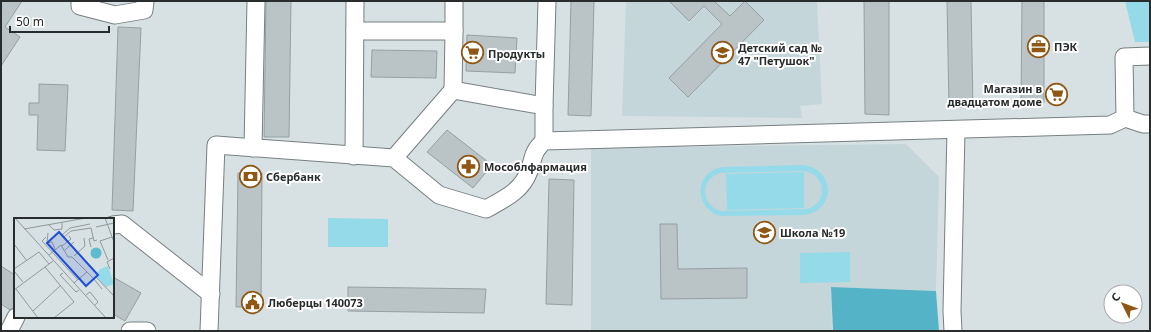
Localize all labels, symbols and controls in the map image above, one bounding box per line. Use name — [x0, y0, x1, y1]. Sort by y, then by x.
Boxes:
scale bar — [10, 8, 109, 34]
text: 50 m — [16, 13, 44, 30]
office icon: ПЭК — [1026, 33, 1052, 59]
place label: ПЭК — [1054, 39, 1078, 54]
supermarket icon: Продукты — [459, 40, 485, 66]
school or university icon: Детский сад № 47 "Петушок" — [709, 40, 735, 66]
place label: Детский сад № 47 "Петушок" — [738, 40, 822, 68]
place label: Продукты — [488, 46, 545, 61]
place label: Магазин в двадцатом доме — [947, 81, 1042, 109]
supermarket icon: Магазин в двадцатом доме — [1044, 81, 1070, 107]
pharmacy icon: Мособлфармация — [456, 153, 482, 179]
place label: Мособлфармация — [484, 159, 587, 174]
bank icon: Сбербанк — [237, 163, 263, 189]
place label: Сбербанк — [266, 169, 321, 184]
inset map — [14, 218, 114, 318]
school or university icon: Школа №19 — [751, 219, 777, 245]
place label: Школа №19 — [780, 225, 845, 240]
north arrow — [1103, 284, 1143, 324]
public building icon: Люберцы 140073 — [239, 289, 265, 315]
text: С — [1107, 289, 1123, 305]
place label: Люберцы 140073 — [268, 295, 363, 310]

